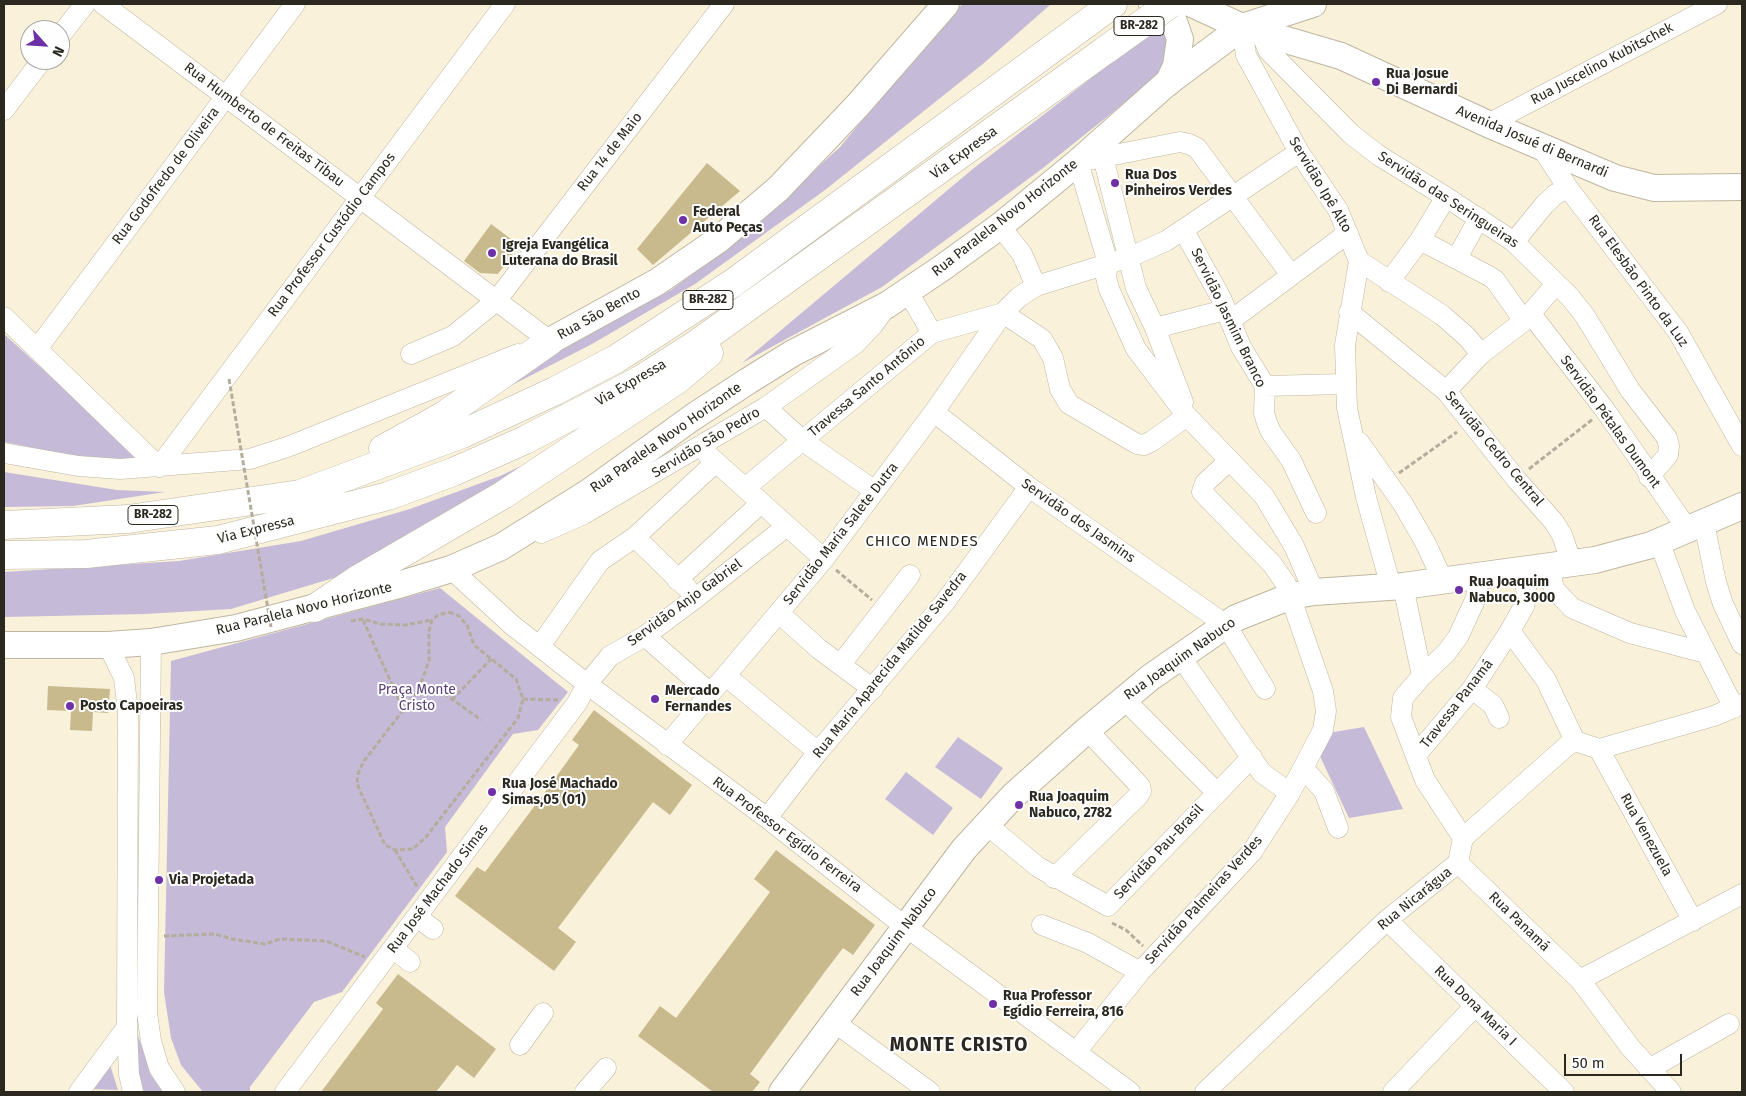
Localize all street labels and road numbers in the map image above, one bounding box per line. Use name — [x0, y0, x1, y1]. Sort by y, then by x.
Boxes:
road number: BR-282 — [1114, 16, 1164, 36]
street label: Rua Juscelino Kubitschek — [1528, 19, 1676, 109]
street label: Rua Humberto de Freitas Tibau — [181, 59, 347, 191]
street label: Avenida Josué di Bernardi — [1453, 102, 1611, 182]
street label: Rua Godofredo de Oliveira — [109, 104, 223, 248]
street label: Rua 14 de Maio — [574, 109, 646, 195]
street label: Via Expressa — [927, 123, 1001, 183]
street label: Servidão Ipê Alto — [1285, 134, 1355, 236]
street label: Servidão das Seringueiras — [1375, 148, 1521, 252]
street label: Rua Professor Custódio Campos — [265, 150, 399, 320]
street label: Rua Paralela Novo Horizonte — [929, 156, 1081, 280]
street label: Rua Elesbão Pinto da Luz — [1584, 212, 1692, 350]
street label: Servidão Jasmim Branco — [1187, 245, 1269, 391]
street label: Rua São Bento — [555, 284, 643, 344]
road number: BR-282 — [683, 290, 733, 310]
street label: Travessa Santo Antônio — [805, 333, 929, 441]
street label: Servidão Pétalas Dumont — [1556, 353, 1664, 491]
street label: Via Expressa — [593, 356, 669, 410]
street label: Rua Paralela Novo Horizonte — [587, 379, 745, 497]
street label: Servidão Cedro Central — [1441, 388, 1547, 510]
street label: Servidão São Pedro — [649, 404, 763, 482]
street label: Servidão Maria Salete Dutra — [780, 459, 902, 609]
street label: Servidão dos Jasmins — [1018, 475, 1138, 567]
road number: BR-282 — [128, 506, 178, 524]
street label: Via Expressa — [216, 512, 296, 548]
street label: Servidão Anjo Gabriel — [625, 556, 745, 650]
street label: Rua Maria Aparecida Matilde Savedra — [809, 568, 971, 762]
street label: Rua Paralela Novo Horizonte — [214, 579, 394, 639]
street label: Rua Joaquim Nabuco — [1121, 614, 1239, 704]
street label: Travessa Panamá — [1417, 656, 1497, 752]
street label: Rua Professor Egídio Ferreira — [709, 773, 865, 897]
street label: Rua Venezuela — [1616, 791, 1676, 879]
street label: Servidão Pau-Brasil — [1111, 801, 1207, 903]
street label: Rua José Machado Simas — [384, 821, 492, 957]
street label: Servidão Palmeiras Verdes — [1142, 832, 1266, 968]
street label: Rua Nicarágua — [1374, 864, 1456, 934]
street label: Rua Joaquim Nabuco — [847, 884, 941, 1000]
street label: Rua Panamá — [1485, 889, 1553, 955]
street label: Rua Dona Maria I — [1430, 962, 1520, 1050]

